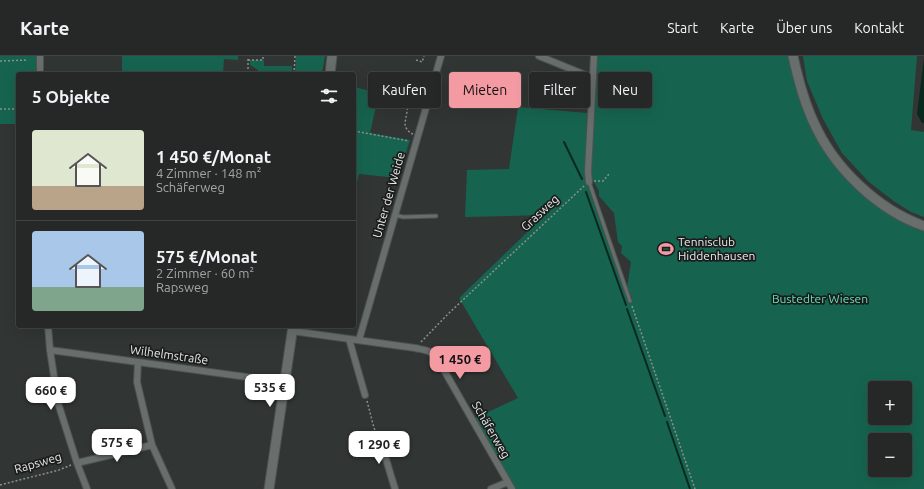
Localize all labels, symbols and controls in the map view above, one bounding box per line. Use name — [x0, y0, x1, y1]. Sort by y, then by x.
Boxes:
text: Karte — [20, 17, 69, 39]
text: Start — [667, 20, 698, 36]
text: Karte — [720, 20, 754, 36]
text: Über uns — [776, 20, 832, 36]
text: Kontakt — [854, 20, 904, 36]
chip: Kaufen — [368, 72, 441, 108]
chip: Mieten — [449, 72, 521, 108]
chip: Filter — [529, 72, 590, 108]
chip: Neu — [598, 72, 652, 108]
icon: filters — [318, 85, 340, 107]
text: 5 Objekte — [32, 87, 110, 106]
icon: home — [64, 146, 112, 194]
text: 1 450 €/Monat — [156, 147, 271, 166]
street label: Unter der Weide — [370, 150, 407, 239]
text: 4 Zimmer · 148 m² — [156, 166, 262, 180]
text: Schäferweg — [156, 180, 225, 194]
street label: Grasweg — [518, 192, 561, 233]
place label: Tennisclub Hiddenhausen — [678, 235, 755, 262]
sports icon: Tennisclub Hiddenhausen — [657, 240, 675, 258]
icon: home — [64, 247, 112, 295]
text: 575 €/Monat — [156, 247, 257, 266]
text: 2 Zimmer · 60 m² — [156, 266, 254, 280]
text: Rapsweg — [156, 280, 209, 294]
park label: Bustedter Wiesen — [772, 292, 868, 305]
street label: Wilhelmstraße — [129, 343, 209, 366]
pin: 1 450 € — [423, 346, 497, 380]
text: 1 450 € — [439, 352, 481, 366]
pin: 535 € — [242, 374, 298, 408]
pin: 660 € — [23, 377, 79, 411]
text: 535 € — [254, 380, 286, 394]
map controls — [868, 381, 912, 477]
button: + — [868, 381, 912, 425]
text: 660 € — [35, 383, 67, 397]
street label: Schäferweg — [470, 399, 513, 461]
pin: 575 € — [89, 429, 145, 463]
pin: 1 290 € — [342, 431, 416, 465]
button: − — [868, 433, 912, 477]
text: 575 € — [101, 435, 133, 449]
text: 1 290 € — [358, 437, 400, 451]
street label: Rapsweg — [13, 450, 63, 475]

